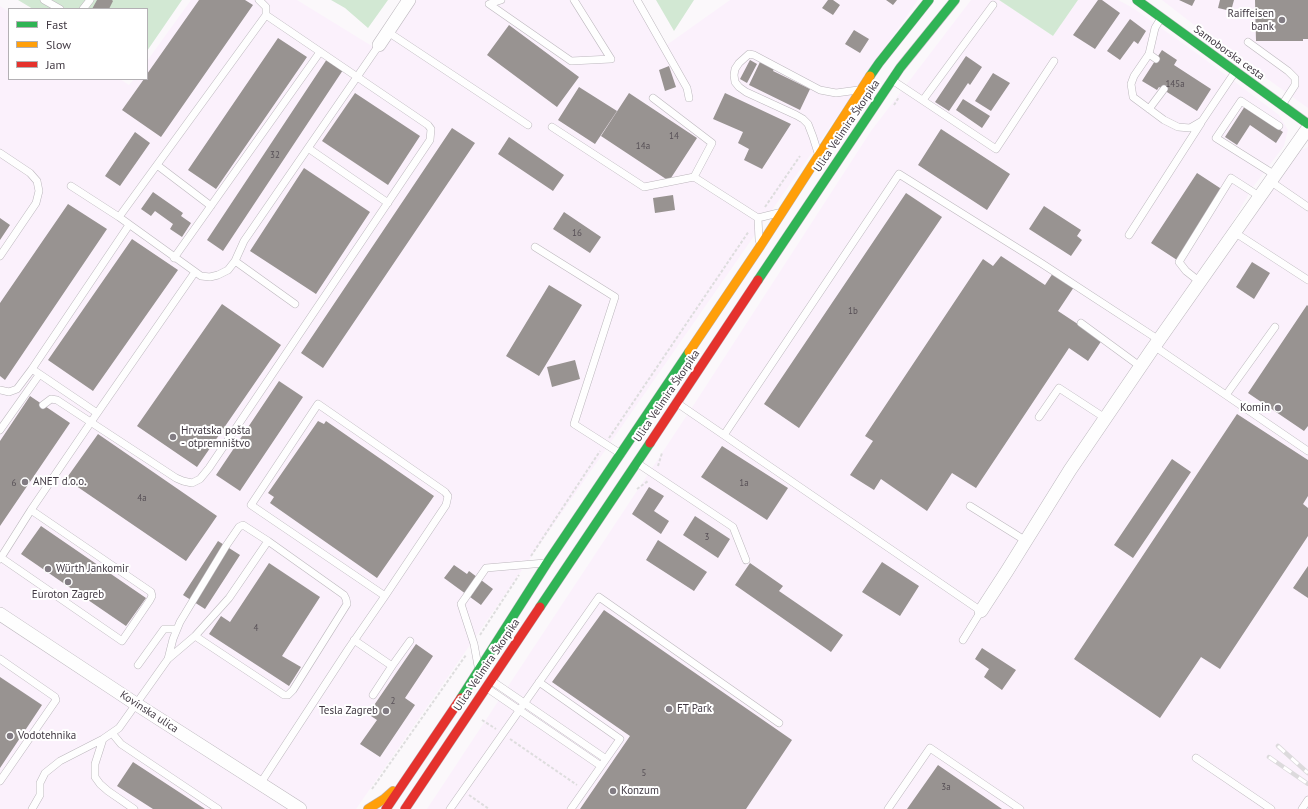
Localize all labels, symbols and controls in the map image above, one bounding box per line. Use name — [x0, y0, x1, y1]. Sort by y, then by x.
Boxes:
place label: Raiffeisen bank — [1227, 7, 1274, 33]
legend — [8, 8, 148, 80]
marker: Raiffeisen bank — [1277, 15, 1287, 25]
text: Fast — [46, 17, 67, 32]
street label: Samoborska cesta — [1191, 23, 1267, 83]
text: Slow — [46, 37, 71, 52]
text: Jam — [46, 57, 65, 72]
street label: Ulica Velimira Škorpika — [811, 77, 883, 175]
house number: 145a — [1165, 79, 1185, 89]
house number: 14 — [669, 131, 679, 141]
house number: 14a — [636, 141, 650, 151]
house number: 32 — [270, 150, 280, 160]
house number: 16 — [572, 228, 582, 238]
house number: 1b — [848, 306, 858, 316]
street label: Ulica Velimira Škorpika — [631, 347, 703, 445]
place label: Komin — [1240, 401, 1270, 415]
marker: Komin — [1273, 403, 1283, 413]
place label: Hrvatska pošta - otpremništvo — [181, 424, 251, 450]
marker: Hrvatska pošta - otpremništvo — [168, 432, 178, 442]
place label: ANET d.o.o. — [33, 475, 86, 489]
marker: ANET d.o.o. — [20, 477, 30, 487]
house number: 6 — [12, 478, 16, 488]
house number: 1a — [739, 478, 749, 488]
house number: 4a — [137, 493, 147, 503]
house number: 3 — [705, 532, 709, 542]
place label: Würth Jankomir — [56, 562, 129, 576]
marker: Würth Jankomir — [43, 564, 53, 574]
marker: Euroton Zagreb — [63, 577, 73, 587]
place label: Euroton Zagreb — [32, 588, 104, 602]
street label: Ulica Velimira Škorpika — [451, 616, 523, 714]
house number: 4 — [254, 623, 258, 633]
street label: Kovinska ulica — [117, 688, 181, 736]
house number: 2 — [391, 696, 395, 706]
place label: FT Park — [677, 702, 712, 716]
place label: Tesla Zagreb — [319, 704, 378, 718]
marker: FT Park — [664, 704, 674, 714]
marker: Tesla Zagreb — [381, 706, 391, 716]
place label: Vodotehnika — [18, 729, 76, 743]
marker: Vodotehnika — [5, 731, 15, 741]
house number: 5 — [642, 768, 646, 778]
house number: 3a — [941, 782, 951, 792]
place label: Konzum — [621, 784, 659, 798]
marker: Konzum — [608, 786, 618, 796]

